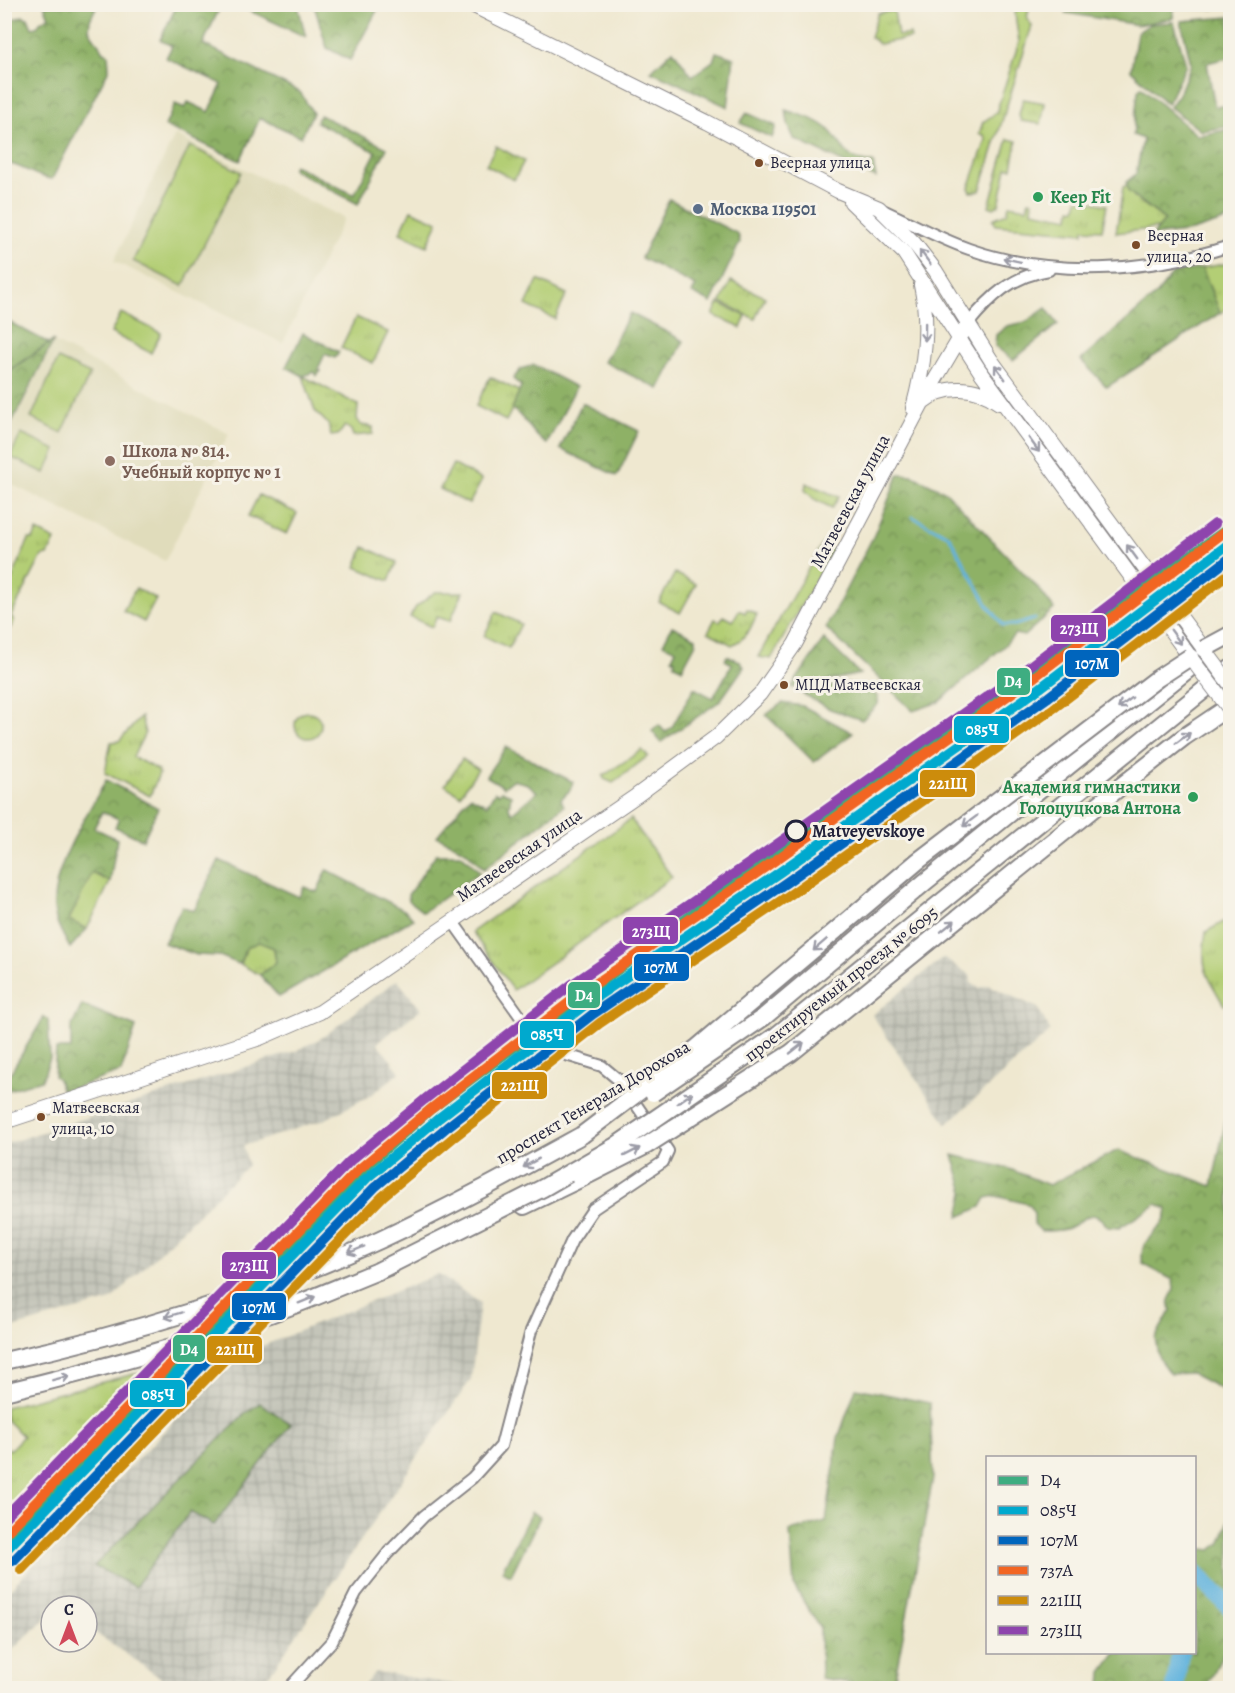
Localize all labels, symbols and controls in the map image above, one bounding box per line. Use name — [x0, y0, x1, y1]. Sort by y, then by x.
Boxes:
place label: Веерная улица — [770, 152, 871, 174]
marker: Веерная улица — [753, 157, 765, 169]
place label: Keep Fit — [1050, 185, 1111, 209]
marker: Keep Fit — [1031, 190, 1045, 204]
place label: Москва 119501 — [710, 197, 817, 221]
marker: Москва 119501 — [691, 202, 705, 216]
place label: Веерная улица, 20 — [1146, 225, 1212, 268]
marker: Веерная улица, 20 — [1130, 239, 1142, 251]
one-way arrow — [919, 250, 931, 266]
one-way arrow — [1003, 254, 1022, 266]
one-way arrow — [919, 321, 931, 341]
one-way arrow — [993, 364, 1006, 380]
street label: Матвеевская улица — [805, 429, 896, 572]
one-way arrow — [1028, 436, 1040, 452]
place label: Школа № 814. Учебный корпус № 1 — [122, 439, 281, 484]
marker: Школа № 814. Учебный корпус № 1 — [103, 454, 117, 468]
one-way arrow — [1126, 544, 1138, 560]
line badge: 273Щ — [1050, 614, 1107, 643]
text: 273Щ — [1060, 618, 1098, 640]
one-way arrow — [1170, 629, 1182, 645]
line badge: 107М — [1064, 649, 1120, 678]
text: 107М — [1075, 653, 1110, 675]
line badge: D4 — [996, 667, 1031, 696]
text: D4 — [1004, 671, 1023, 693]
place label: МЦД Матвеевская — [795, 674, 921, 696]
marker: МЦД Матвеевская — [778, 679, 790, 691]
one-way arrow — [1118, 696, 1134, 709]
line badge: 085Ч — [953, 715, 1010, 744]
text: 085Ч — [966, 719, 998, 741]
one-way arrow — [1174, 732, 1190, 745]
line badge: 221Щ — [919, 769, 976, 798]
text: 221Щ — [929, 773, 967, 795]
place label: Академия гимнастики Голоцуцкова Антона — [1002, 775, 1181, 820]
marker: Академия гимнастики Голоцуцкова Антона — [1186, 790, 1200, 804]
street label: Матвеевская улица — [451, 802, 587, 907]
one-way arrow — [962, 814, 978, 827]
place label: Matveyevskoye — [812, 819, 925, 843]
marker: Matveyevskoye — [785, 820, 807, 842]
street label: проектируемый проезд № 6095 — [739, 901, 943, 1067]
line badge: 273Щ — [622, 916, 679, 945]
one-way arrow — [940, 919, 956, 932]
text: 273Щ — [632, 921, 670, 943]
one-way arrow — [813, 938, 828, 952]
line badge: 107М — [633, 953, 690, 982]
text: 107М — [644, 957, 679, 979]
line badge: D4 — [567, 981, 601, 1009]
text: D4 — [575, 985, 594, 1007]
line badge: 085Ч — [519, 1020, 575, 1049]
text: 085Ч — [531, 1024, 563, 1046]
street label: проспект Генерала Дорохова — [492, 1034, 695, 1170]
one-way arrow — [788, 1042, 804, 1055]
line badge: 221Щ — [491, 1071, 548, 1100]
text: 221Щ — [501, 1075, 539, 1097]
one-way arrow — [676, 1092, 692, 1104]
place label: Матвеевская улица, 10 — [51, 1097, 140, 1140]
marker: Матвеевская улица, 10 — [35, 1111, 47, 1123]
one-way arrow — [623, 1146, 640, 1158]
one-way arrow — [522, 1158, 540, 1169]
one-way arrow — [347, 1245, 366, 1256]
line badge: 273Щ — [221, 1251, 277, 1280]
text: 273Щ — [230, 1255, 268, 1277]
line badge: 107М — [231, 1292, 287, 1321]
one-way arrow — [297, 1294, 316, 1305]
text: 107М — [242, 1297, 277, 1319]
one-way arrow — [164, 1310, 183, 1321]
line badge: D4 — [172, 1334, 206, 1363]
line badge: 221Щ — [206, 1335, 263, 1364]
text: D4 — [180, 1339, 199, 1361]
text: 221Щ — [216, 1339, 254, 1361]
one-way arrow — [52, 1372, 71, 1384]
line badge: 085Ч — [129, 1379, 186, 1408]
text: 085Ч — [142, 1384, 174, 1406]
legend — [986, 1456, 1196, 1654]
text: D4 — [1040, 1468, 1061, 1492]
text: 085Ч — [1040, 1498, 1077, 1522]
text: 107М — [1040, 1528, 1079, 1552]
text: 737А — [1040, 1558, 1074, 1582]
text: 221Щ — [1040, 1588, 1082, 1612]
north arrow — [39, 1594, 99, 1654]
text: С — [64, 1599, 74, 1621]
text: 273Щ — [1040, 1618, 1082, 1642]

